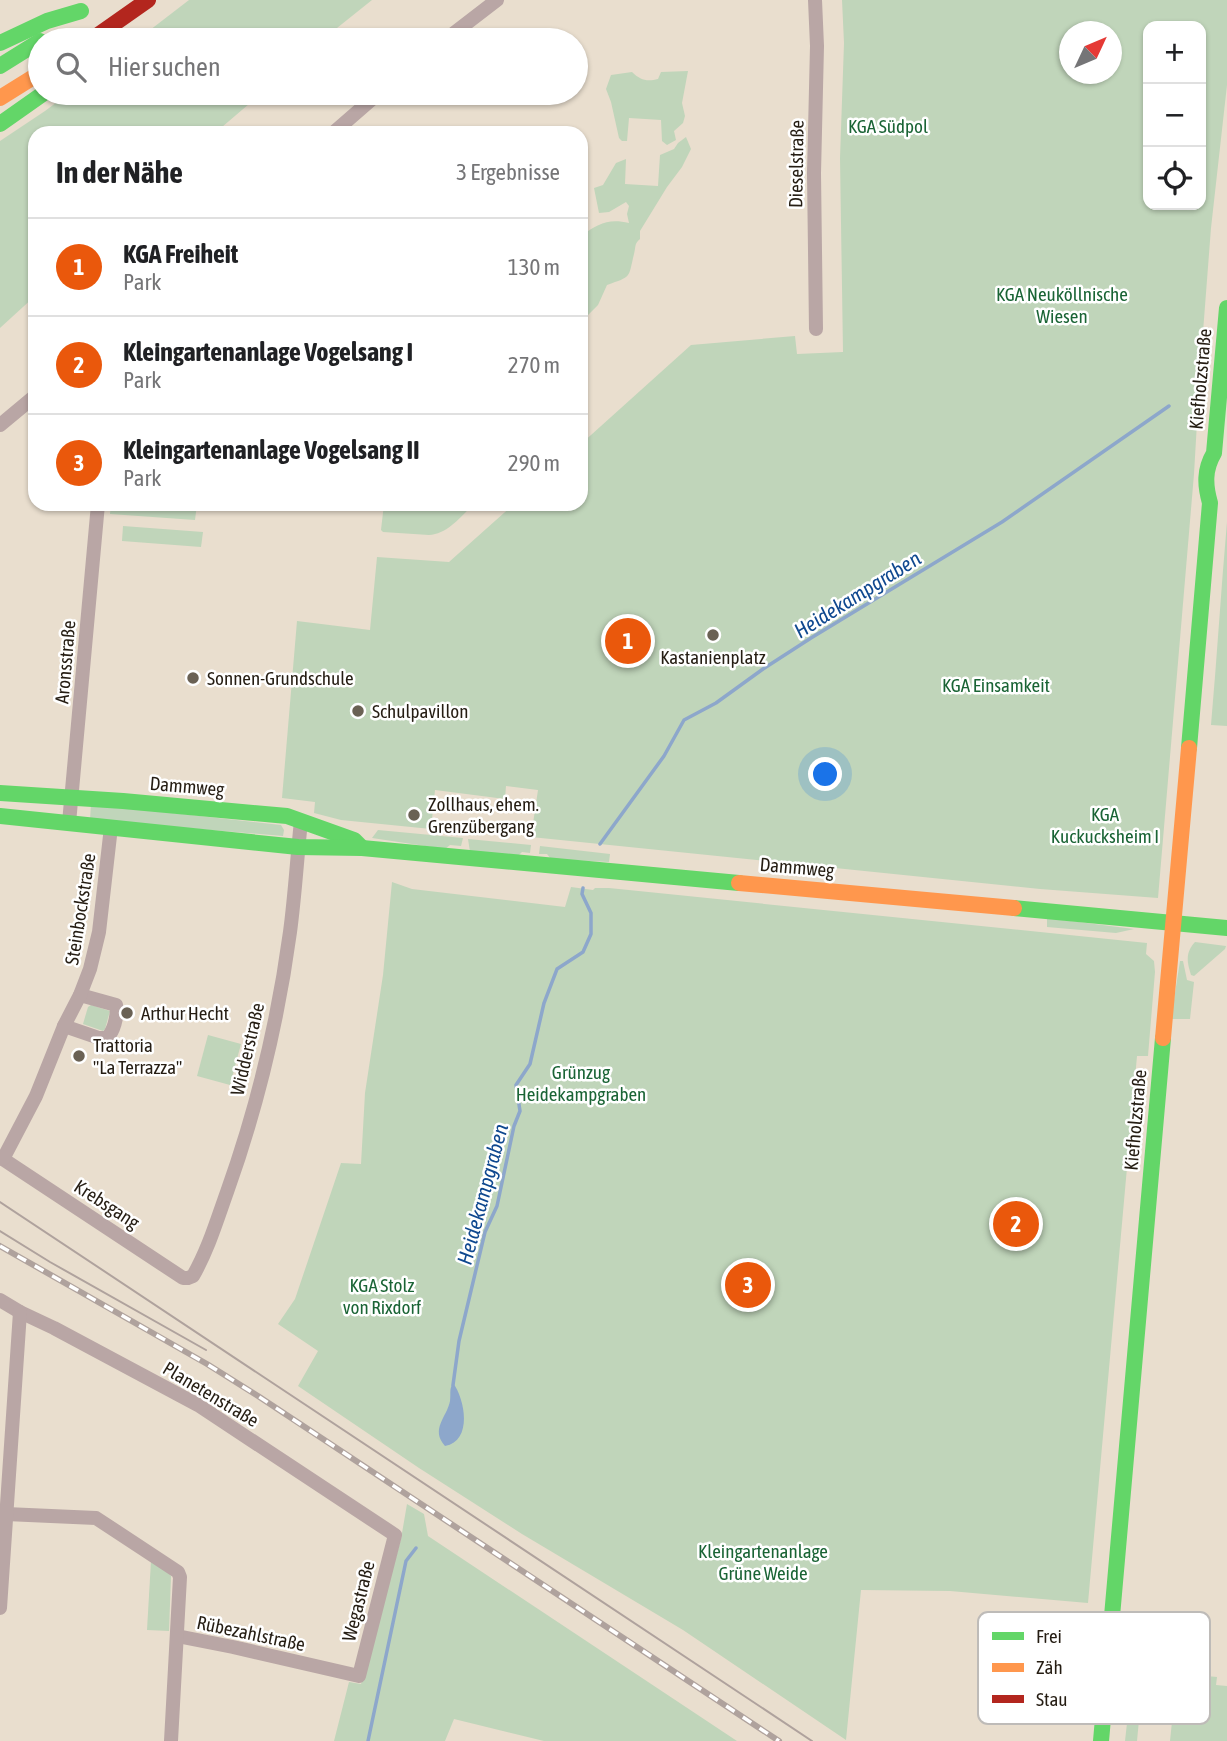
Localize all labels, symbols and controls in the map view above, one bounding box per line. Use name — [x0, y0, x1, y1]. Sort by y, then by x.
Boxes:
north arrow — [1059, 21, 1122, 84]
map controls — [1143, 21, 1206, 210]
button: + — [1143, 21, 1206, 84]
search box — [28, 28, 588, 105]
icon: search — [52, 48, 90, 86]
text: Hier suchen — [108, 52, 221, 82]
button: − — [1143, 84, 1206, 147]
park label: KGA Südpol — [848, 115, 928, 137]
street label: Dieselstraße — [784, 120, 808, 208]
button: locate — [1143, 147, 1206, 210]
text: In der Nähe — [56, 155, 183, 189]
text: 3 Ergebnisse — [456, 159, 560, 185]
text: KGA Freiheit — [123, 239, 238, 269]
text: 1 — [74, 254, 84, 280]
text: 130 m — [508, 254, 560, 280]
text: Park — [123, 269, 161, 295]
park label: KGA Neuköllnische Wiesen — [996, 283, 1128, 327]
street label: Kiefholzstraße — [1185, 328, 1215, 430]
text: Kleingartenanlage Vogelsang I — [123, 337, 413, 367]
text: 2 — [74, 352, 84, 378]
text: 270 m — [508, 352, 560, 378]
text: Park — [123, 367, 161, 393]
text: Kleingartenanlage Vogelsang II — [123, 435, 420, 465]
text: 3 — [74, 450, 84, 476]
text: 290 m — [508, 450, 560, 476]
text: Park — [123, 465, 161, 491]
water label: Heidekampgraben — [789, 546, 925, 642]
pin: 1 — [605, 615, 651, 667]
street label: Aronsstraße — [50, 619, 80, 705]
marker: Kastanienplatz — [705, 627, 721, 643]
place label: Kastanienplatz — [660, 646, 766, 668]
place label: Sonnen-Grundschule — [207, 667, 354, 689]
marker: Sonnen-Grundschule — [185, 670, 201, 686]
park label: KGA Einsamkeit — [942, 674, 1050, 696]
place label: Schulpavillon — [372, 700, 469, 722]
marker: Schulpavillon — [350, 703, 366, 719]
your location — [808, 757, 842, 791]
street label: Dammweg — [149, 772, 226, 800]
place label: Zollhaus, ehem. Grenzübergang — [428, 793, 539, 837]
park label: KGA Kuckucksheim I — [1051, 803, 1159, 847]
marker: Zollhaus, ehem. Grenzübergang — [406, 807, 422, 823]
street label: Steinbockstraße — [60, 852, 100, 966]
street label: Dammweg — [759, 853, 836, 881]
street label: Widderstraße — [226, 1001, 268, 1097]
place label: Arthur Hecht — [141, 1002, 229, 1024]
marker: Arthur Hecht — [119, 1005, 135, 1021]
place label: Trattoria "La Terrazza" — [93, 1034, 182, 1078]
marker: Trattoria "La Terrazza" — [71, 1048, 87, 1064]
park label: Grünzug Heidekampgraben — [516, 1061, 646, 1105]
street label: Kiefholzstraße — [1120, 1069, 1150, 1171]
water label: Heidekampgraben — [452, 1121, 512, 1267]
street label: Krebsgang — [70, 1175, 144, 1234]
pin: 2 — [993, 1198, 1039, 1250]
pin: 3 — [725, 1259, 771, 1311]
park label: KGA Stolz von Rixdorf — [343, 1274, 421, 1318]
street label: Planetenstraße — [159, 1357, 263, 1431]
park label: Kleingartenanlage Grüne Weide — [698, 1540, 828, 1584]
street label: Wegastraße — [337, 1558, 379, 1644]
street label: Rübezahlstraße — [195, 1611, 307, 1655]
legend — [978, 1612, 1210, 1724]
text: Frei — [1036, 1625, 1062, 1647]
text: Zäh — [1036, 1656, 1063, 1678]
text: Stau — [1036, 1688, 1067, 1710]

